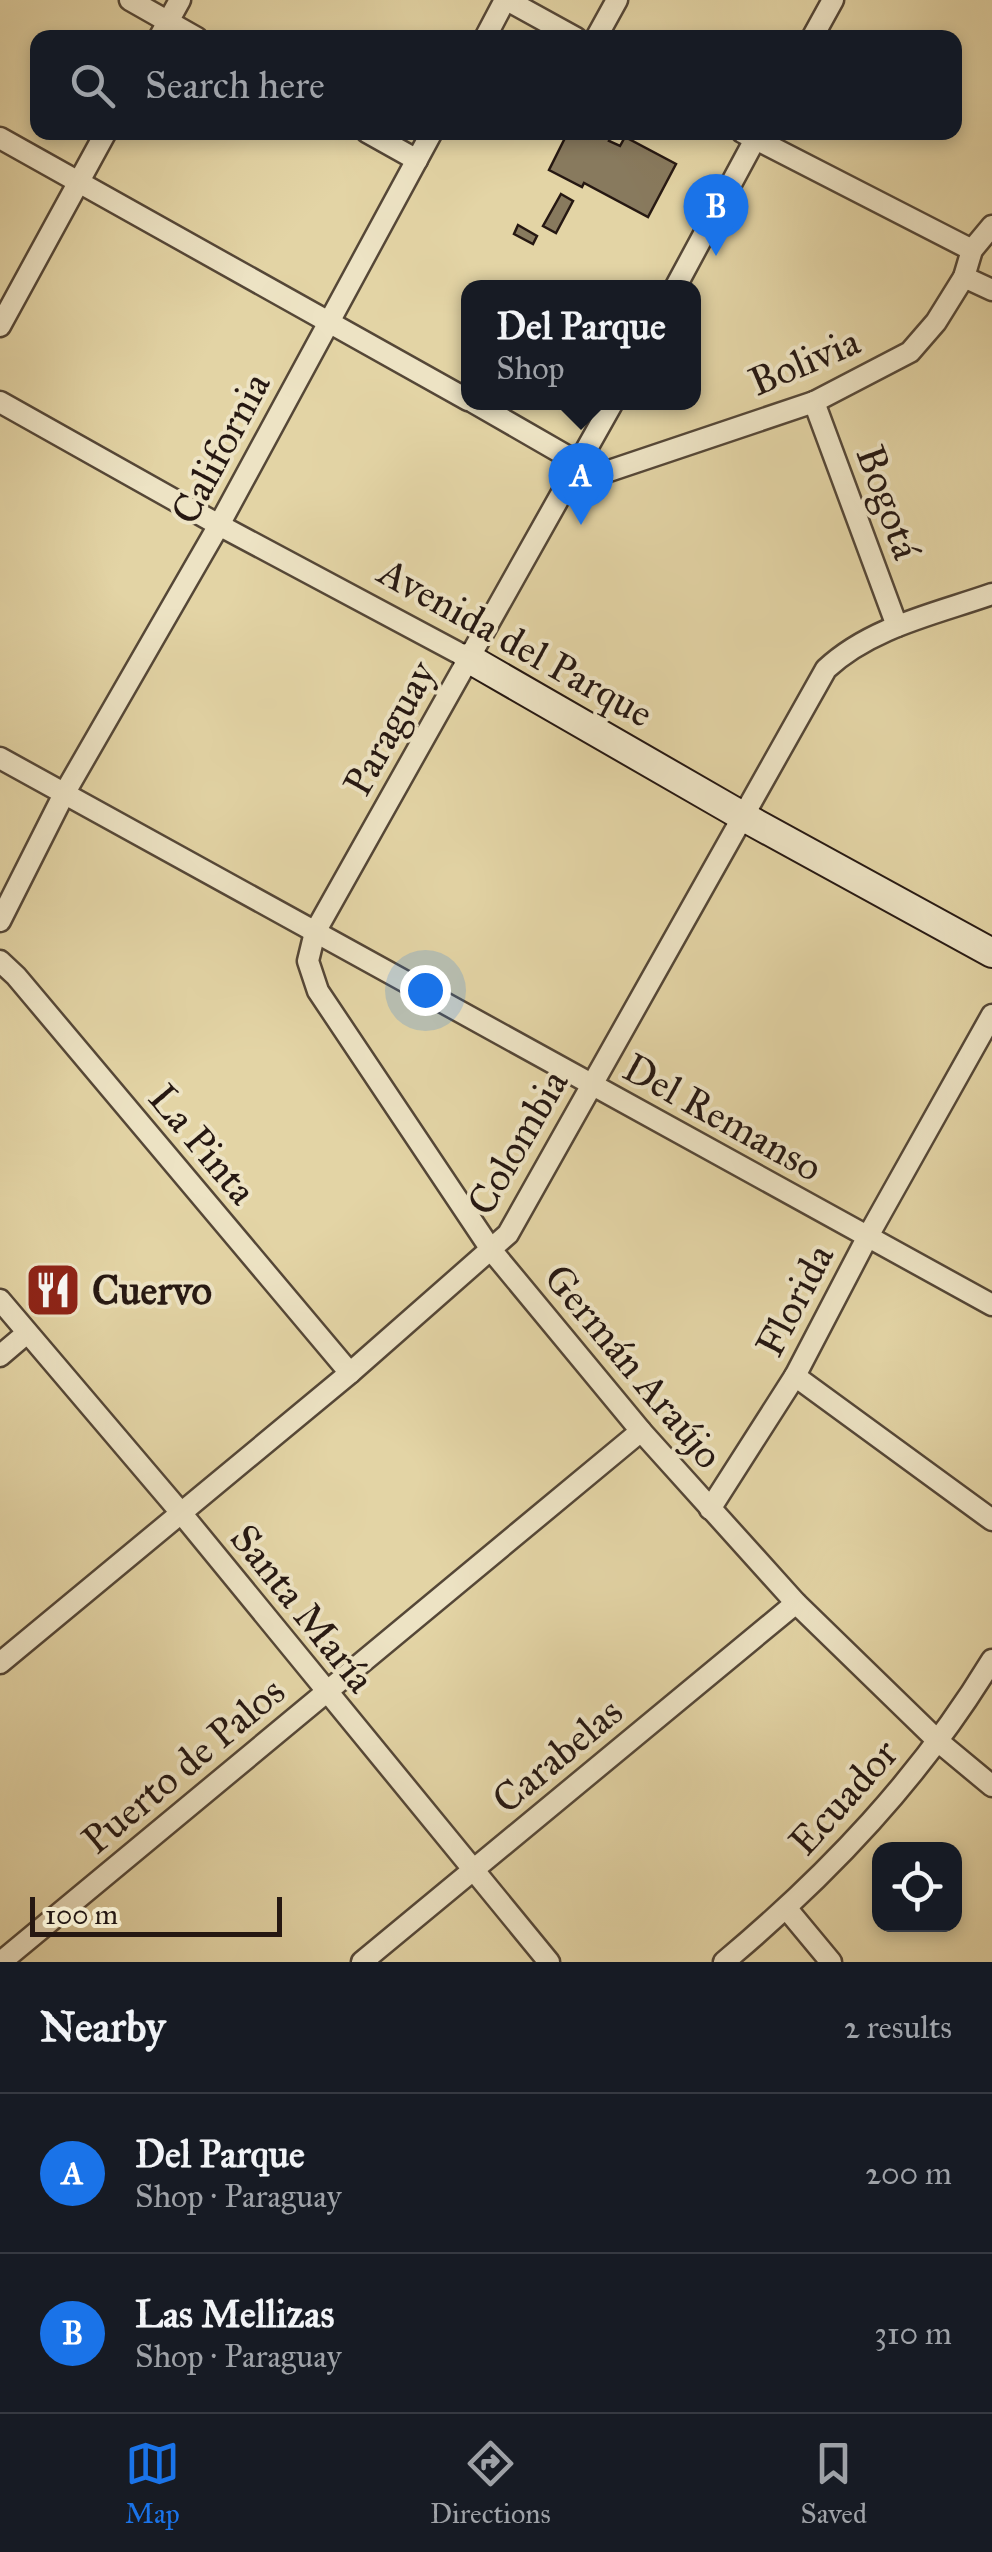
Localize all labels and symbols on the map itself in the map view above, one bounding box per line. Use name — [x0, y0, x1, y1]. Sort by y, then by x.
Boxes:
pin: B — [684, 174, 748, 256]
street label: Bolivia — [742, 316, 867, 407]
street label: California — [160, 364, 281, 532]
street label: Bogotá — [845, 439, 932, 566]
pin: A — [548, 442, 614, 525]
street label: Avenida del Parque — [368, 546, 661, 738]
street label: Paraguay — [333, 651, 447, 804]
your location — [400, 965, 451, 1016]
street label: Del Remanso — [615, 1043, 831, 1192]
street label: Colombia — [456, 1061, 578, 1223]
street label: La Pinta — [138, 1074, 267, 1214]
street label: Florida — [745, 1236, 844, 1365]
street label: Germán Araújo — [534, 1254, 733, 1479]
restaurant icon: Cuervo — [23, 1260, 83, 1320]
place label: Cuervo — [92, 1266, 212, 1315]
street label: Santa María — [220, 1514, 385, 1702]
street label: Puerto de Palos — [72, 1667, 295, 1864]
street label: Carabelas — [482, 1687, 632, 1824]
street label: Ecuador — [779, 1729, 908, 1865]
scale bar — [30, 1892, 282, 1936]

